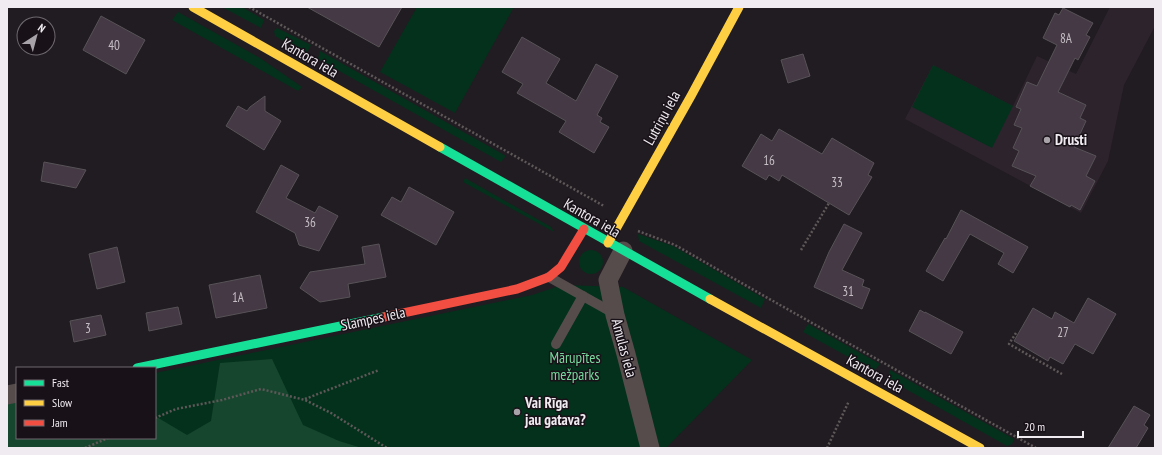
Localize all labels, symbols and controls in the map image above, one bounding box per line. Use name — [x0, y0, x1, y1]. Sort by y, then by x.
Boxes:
north arrow — [16, 16, 56, 56]
text: N — [35, 20, 48, 35]
house number: 8A — [1060, 30, 1073, 47]
street label: Kantora iela — [278, 34, 342, 81]
house number: 40 — [108, 37, 120, 54]
street label: Lutriņu iela — [639, 87, 684, 148]
place label: Drusti — [1055, 130, 1087, 149]
marker: Drusti — [1042, 135, 1052, 145]
house number: 16 — [763, 152, 775, 169]
house number: 33 — [831, 174, 843, 191]
street label: Kantora iela — [560, 194, 624, 241]
house number: 36 — [304, 214, 316, 231]
house number: 31 — [842, 283, 854, 300]
house number: 1A — [232, 289, 245, 306]
street label: Slampes iela — [339, 302, 407, 335]
street label: Amulas iela — [608, 316, 641, 379]
house number: 3 — [85, 320, 91, 337]
house number: 27 — [1057, 324, 1069, 341]
park label: Mārupītes mežparks — [549, 348, 601, 384]
street label: Kantora iela — [843, 350, 907, 397]
legend — [16, 367, 156, 439]
text: Fast — [52, 375, 70, 390]
place label: Vai Rīga jau gatava? — [524, 393, 586, 429]
text: Slow — [52, 395, 73, 410]
marker: Vai Rīga jau gatava? — [512, 407, 522, 417]
scale bar — [1018, 413, 1083, 439]
text: Jam — [51, 415, 68, 430]
text: 20 m — [1024, 419, 1045, 434]

